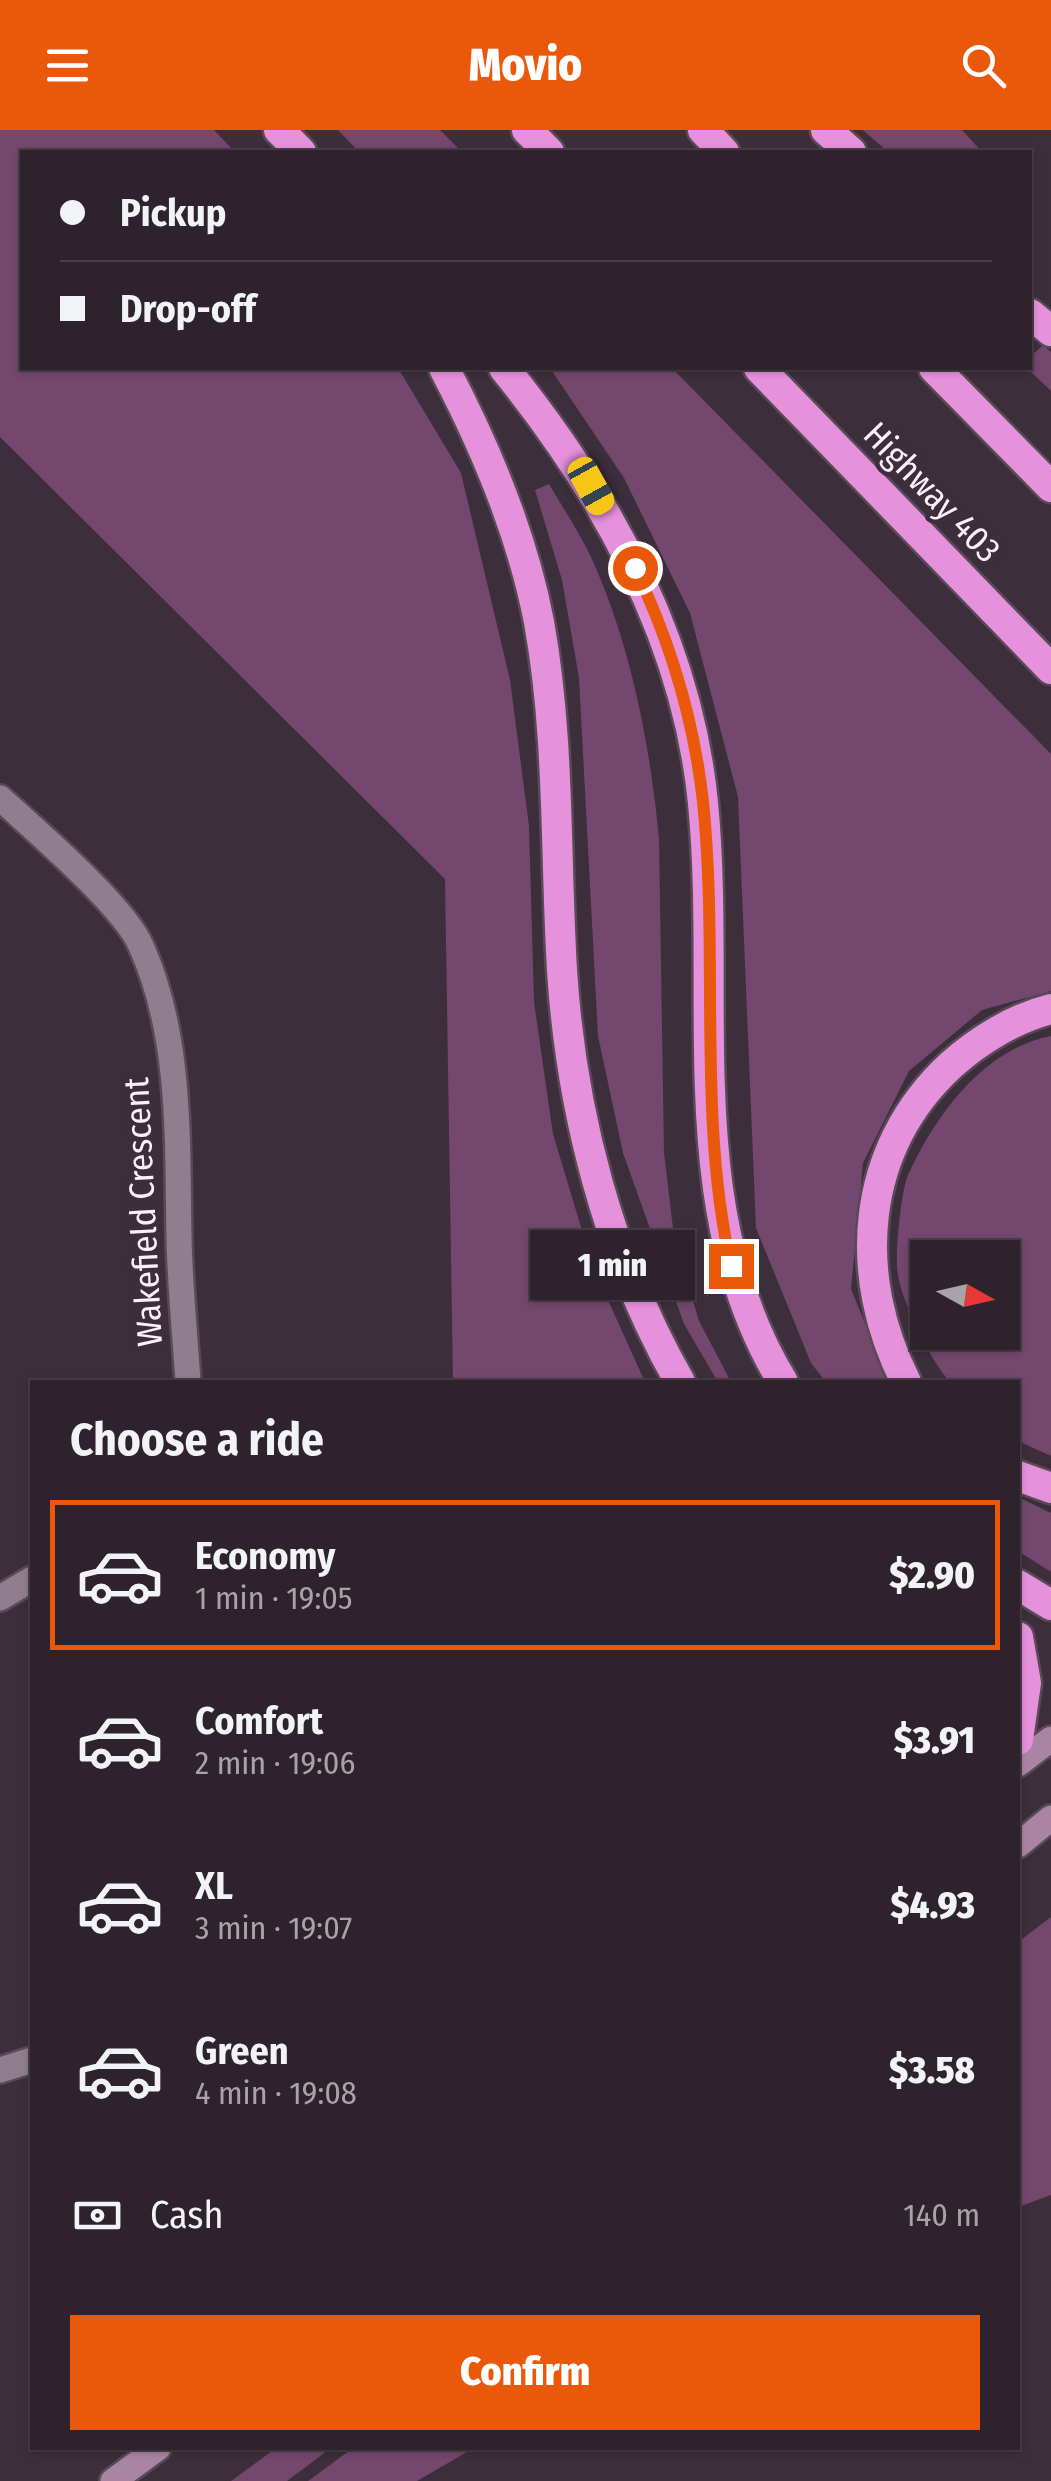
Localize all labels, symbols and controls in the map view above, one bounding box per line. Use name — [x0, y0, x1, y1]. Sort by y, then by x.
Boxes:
icon: menu — [40, 38, 95, 93]
text: Movio — [469, 38, 582, 92]
icon: search — [956, 38, 1011, 93]
text: Pickup — [120, 190, 226, 236]
text: Drop-off — [120, 286, 256, 332]
street label: Highway 403 — [855, 413, 1009, 571]
car — [563, 452, 619, 520]
route start — [613, 546, 658, 591]
street label: Wakefield Crescent — [115, 1076, 171, 1348]
callout: 1 min — [531, 1231, 696, 1301]
north arrow — [910, 1240, 1020, 1350]
map controls — [910, 1240, 1020, 1350]
route end — [709, 1244, 754, 1289]
text: 1 min — [578, 1246, 647, 1284]
text: Choose a ride — [70, 1413, 324, 1467]
icon: car — [75, 1530, 165, 1620]
text: Economy — [195, 1533, 335, 1579]
text: $2.90 — [889, 1552, 975, 1598]
text: 1 min · 19:05 — [195, 1579, 353, 1617]
icon: car — [75, 1695, 165, 1785]
text: Comfort — [195, 1698, 323, 1744]
text: $3.91 — [894, 1717, 975, 1763]
text: 2 min · 19:06 — [195, 1744, 355, 1782]
icon: car — [75, 1860, 165, 1950]
text: XL — [195, 1863, 233, 1909]
text: $4.93 — [890, 1882, 975, 1928]
text: 3 min · 19:07 — [195, 1909, 352, 1947]
icon: car — [75, 2025, 165, 2115]
text: Green — [195, 2028, 289, 2074]
text: $3.58 — [889, 2047, 975, 2093]
text: 4 min · 19:08 — [195, 2074, 357, 2112]
icon: cash — [70, 2188, 125, 2243]
text: Cash — [150, 2192, 224, 2238]
text: 140 m — [903, 2196, 980, 2234]
button: Confirm — [70, 2315, 980, 2430]

